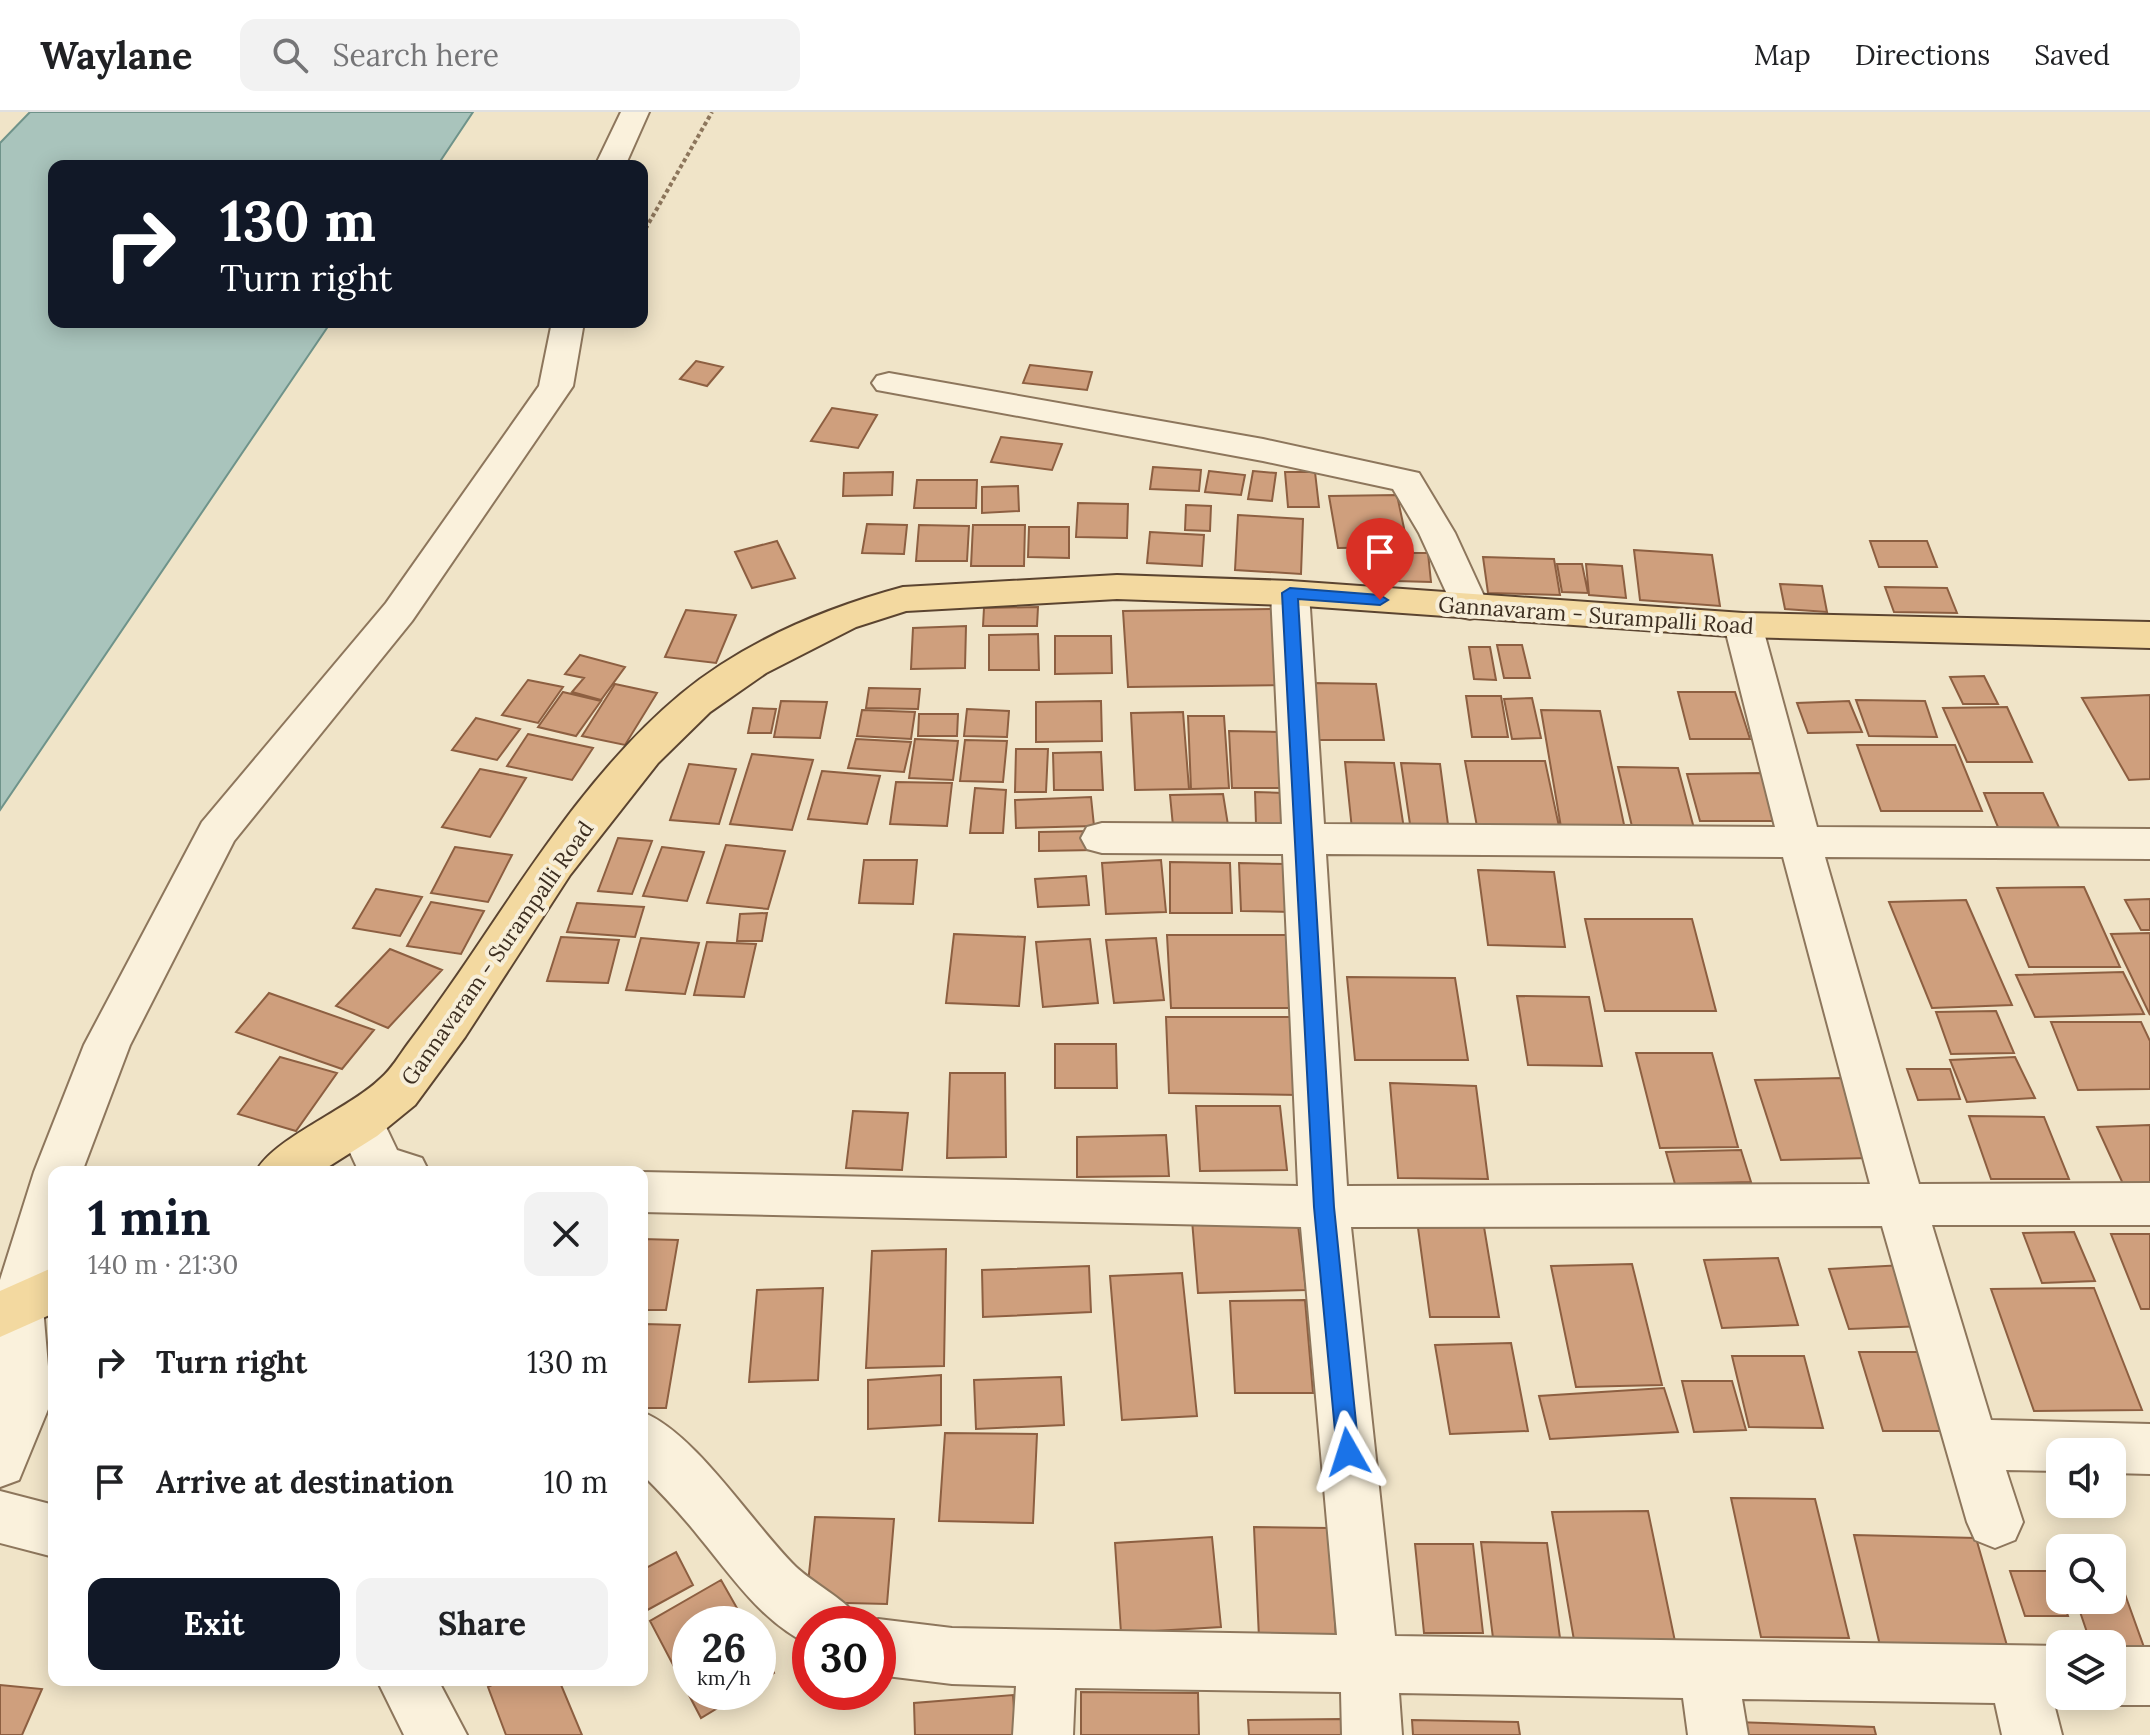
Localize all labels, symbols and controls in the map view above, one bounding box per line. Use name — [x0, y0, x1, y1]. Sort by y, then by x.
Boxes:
search box — [240, 19, 800, 91]
text: Waylane — [40, 31, 192, 79]
icon: search — [268, 33, 312, 77]
text: Search here — [332, 36, 499, 74]
text: Map — [1754, 37, 1811, 73]
text: Directions — [1855, 37, 1990, 73]
text: Saved — [2034, 37, 2110, 73]
text: 130 m — [220, 185, 376, 256]
icon: right — [88, 192, 192, 296]
text: Turn right — [220, 255, 393, 301]
pin — [1346, 518, 1414, 600]
icon: arrive — [1358, 530, 1402, 574]
street label: Gannavaram - Surampalli Road — [1437, 590, 1755, 640]
street label: Gannavaram - Surampalli Road — [395, 815, 599, 1091]
text: 1 min — [88, 1187, 211, 1248]
button: close — [524, 1192, 608, 1276]
text: 140 m · 21:30 — [88, 1248, 239, 1281]
icon: right — [88, 1340, 132, 1384]
text: Turn right — [156, 1343, 307, 1381]
text: 130 m — [527, 1343, 608, 1381]
position arrow — [1306, 1410, 1390, 1494]
map controls — [2046, 1438, 2126, 1710]
button: sound — [2046, 1438, 2126, 1518]
icon: arrive — [88, 1460, 132, 1504]
text: Arrive at destination — [156, 1463, 454, 1501]
text: 10 m — [544, 1463, 608, 1501]
button: search — [2046, 1534, 2126, 1614]
button: Exit — [88, 1578, 340, 1670]
button: Share — [356, 1578, 608, 1670]
speed limit sign: 30 — [792, 1606, 896, 1710]
text: 26 — [702, 1622, 746, 1673]
button: layers — [2046, 1630, 2126, 1710]
text: km/h — [697, 1665, 751, 1690]

